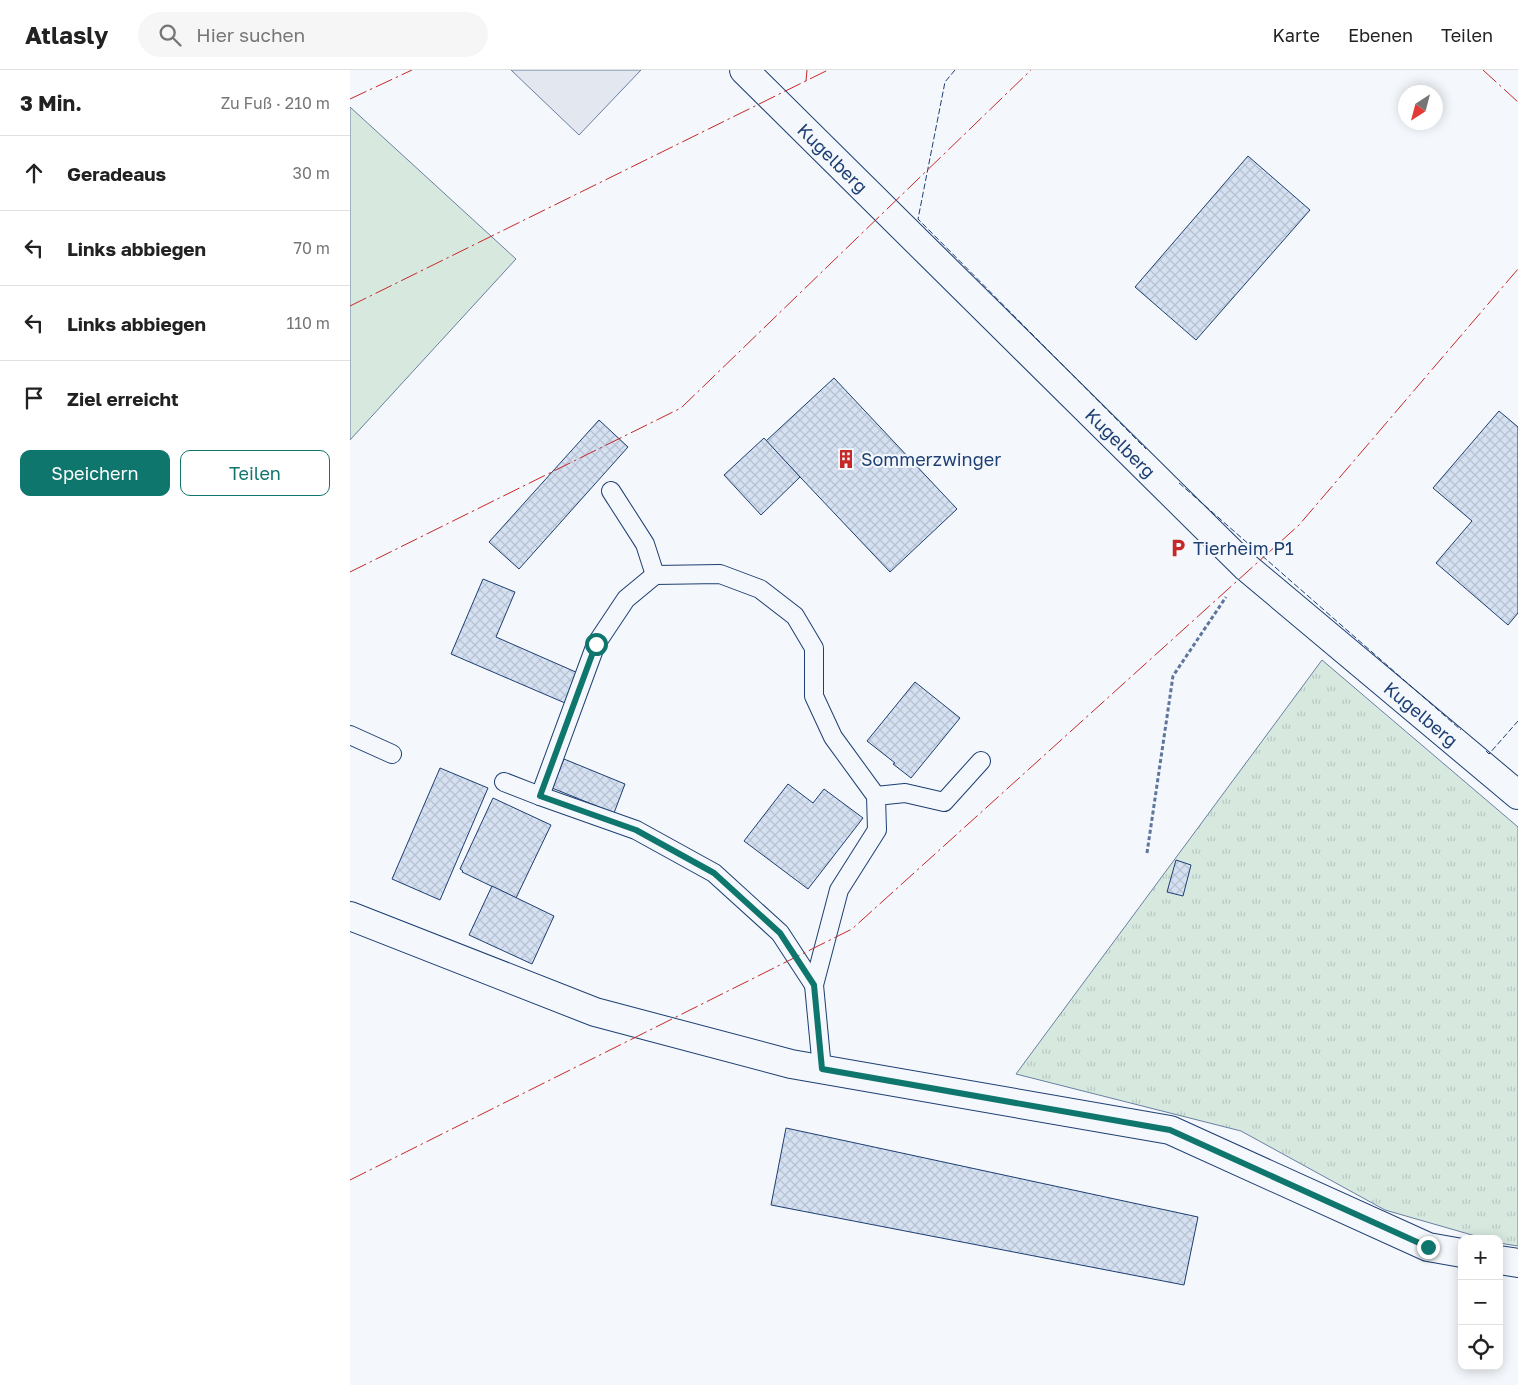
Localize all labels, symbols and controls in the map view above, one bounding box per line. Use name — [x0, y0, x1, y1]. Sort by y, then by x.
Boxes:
search box — [138, 12, 488, 57]
text: Atlasly — [25, 20, 108, 49]
icon: search — [156, 21, 184, 49]
text: Hier suchen — [196, 23, 305, 46]
text: Karte — [1273, 24, 1320, 46]
text: Ebenen — [1348, 24, 1413, 46]
text: Teilen — [1441, 24, 1493, 46]
north arrow — [1398, 85, 1443, 130]
text: 3 Min. — [20, 90, 82, 116]
text: Zu Fuß · 210 m — [221, 93, 330, 113]
street label: Kugelberg — [793, 119, 872, 197]
icon: ahead — [20, 159, 48, 187]
text: Geradeaus — [67, 162, 166, 185]
text: 30 m — [293, 163, 330, 183]
icon: left — [20, 234, 48, 262]
text: Links abbiegen — [67, 237, 206, 260]
text: 70 m — [293, 238, 330, 258]
icon: left — [20, 309, 48, 337]
text: Links abbiegen — [67, 312, 206, 335]
text: 110 m — [286, 313, 330, 333]
icon: arrive — [20, 384, 48, 412]
text: Ziel erreicht — [67, 387, 179, 410]
street label: Kugelberg — [1081, 404, 1160, 482]
building icon: Sommerzwinger — [835, 448, 857, 470]
place label: Sommerzwinger — [861, 448, 1001, 470]
button: Speichern — [20, 450, 170, 496]
button: Teilen — [180, 450, 330, 496]
parking icon: Tierheim P1 — [1167, 537, 1189, 559]
place label: Tierheim P1 — [1193, 537, 1294, 559]
route start — [585, 633, 608, 656]
street label: Kugelberg — [1380, 677, 1463, 751]
map controls — [1458, 1235, 1503, 1370]
button: + — [1458, 1235, 1503, 1280]
route end — [1417, 1236, 1440, 1259]
button: − — [1458, 1280, 1503, 1325]
button: locate — [1458, 1325, 1503, 1370]

